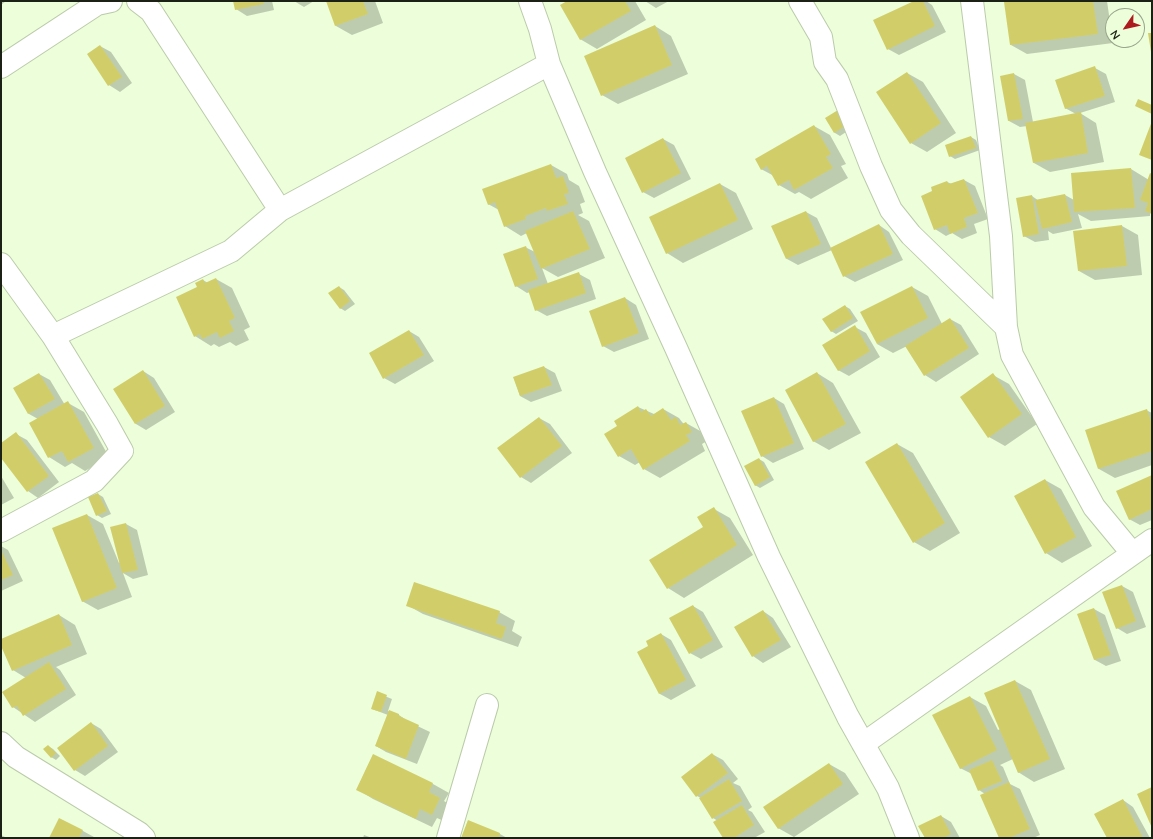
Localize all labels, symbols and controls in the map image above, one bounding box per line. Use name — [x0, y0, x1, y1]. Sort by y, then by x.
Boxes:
north arrow — [1105, 8, 1145, 48]
text: N — [1107, 27, 1124, 42]

